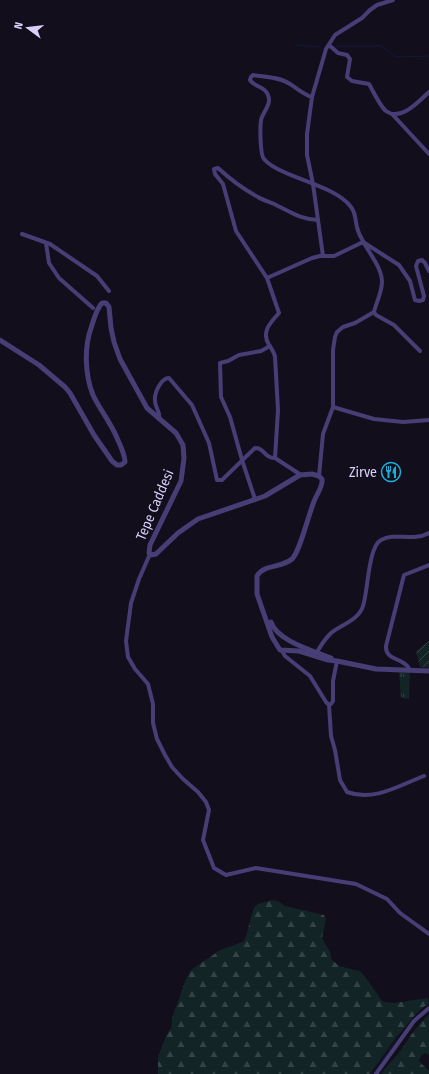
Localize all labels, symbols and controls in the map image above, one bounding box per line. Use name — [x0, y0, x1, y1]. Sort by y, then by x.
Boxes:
north arrow — [8, 8, 48, 48]
text: N — [12, 21, 26, 30]
restaurant icon: Zirve — [380, 461, 402, 483]
place label: Zirve — [349, 464, 377, 481]
street label: Tepe Caddesi — [132, 467, 178, 543]

